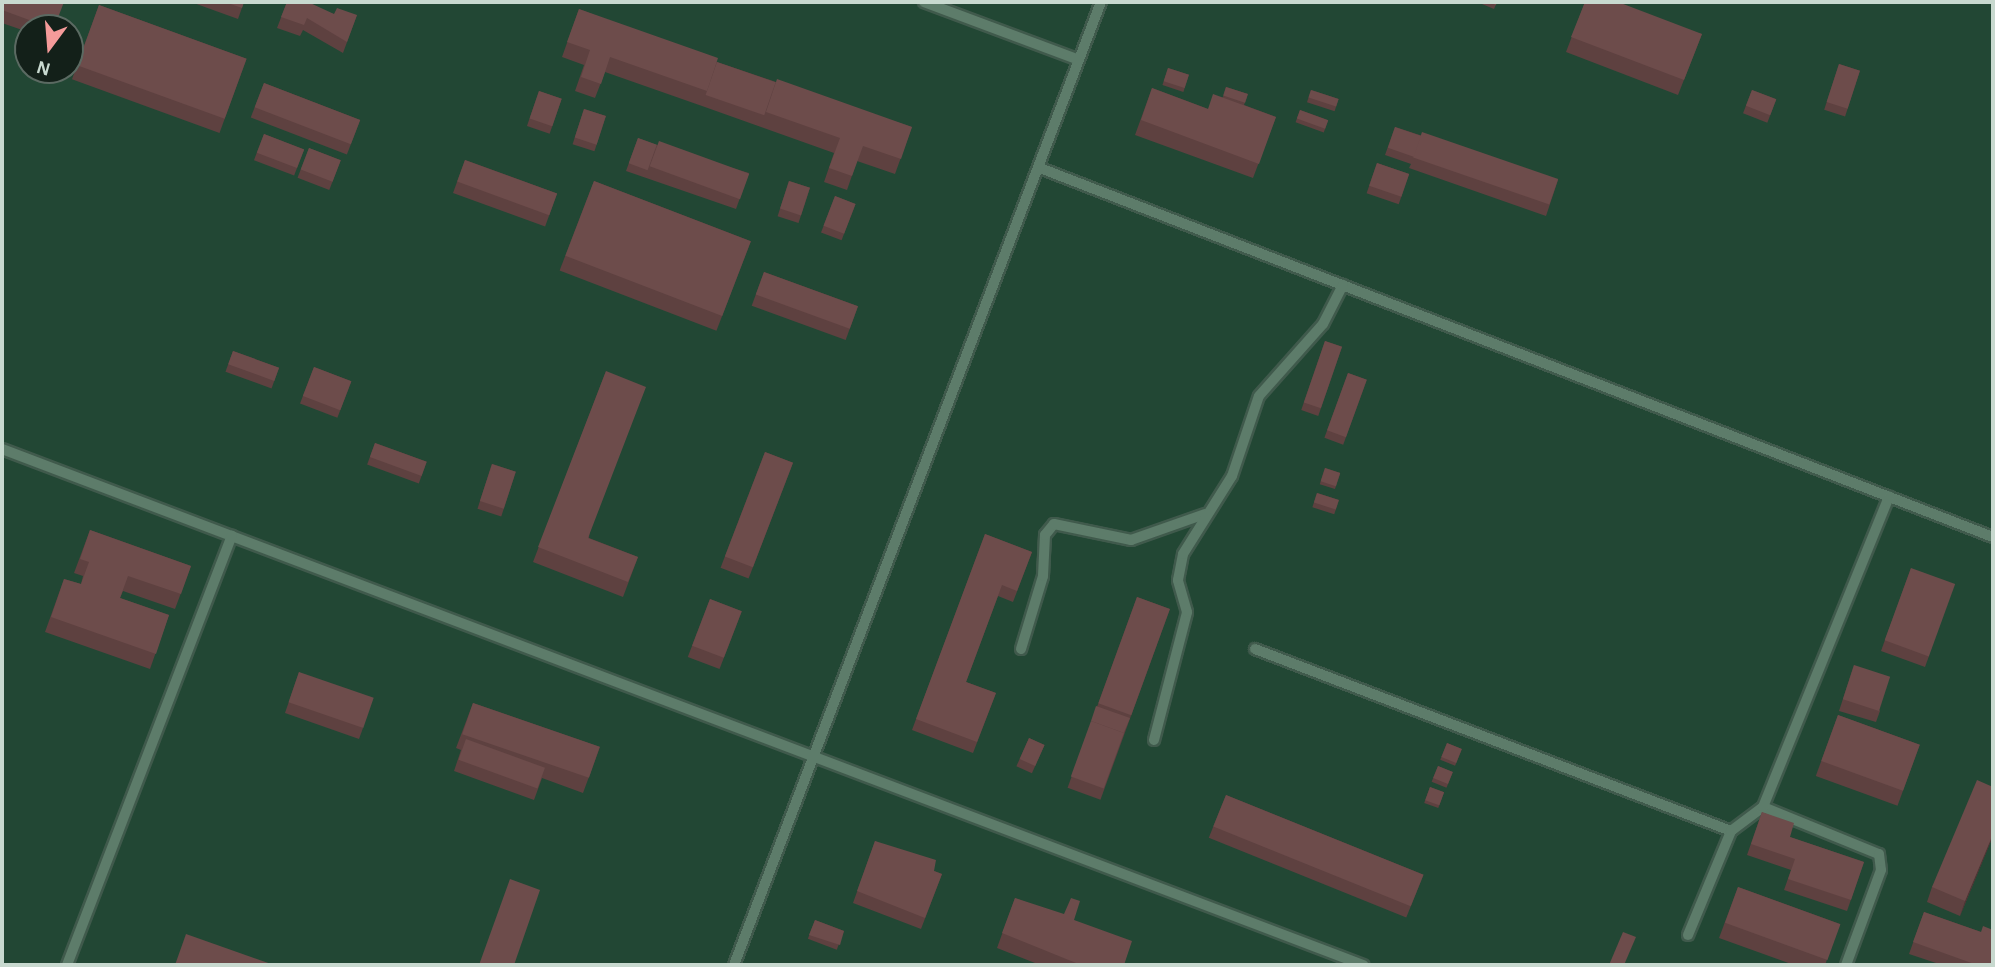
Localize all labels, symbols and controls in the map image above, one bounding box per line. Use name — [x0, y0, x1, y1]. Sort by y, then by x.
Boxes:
north arrow — [14, 14, 84, 84]
text: N — [35, 57, 53, 79]

